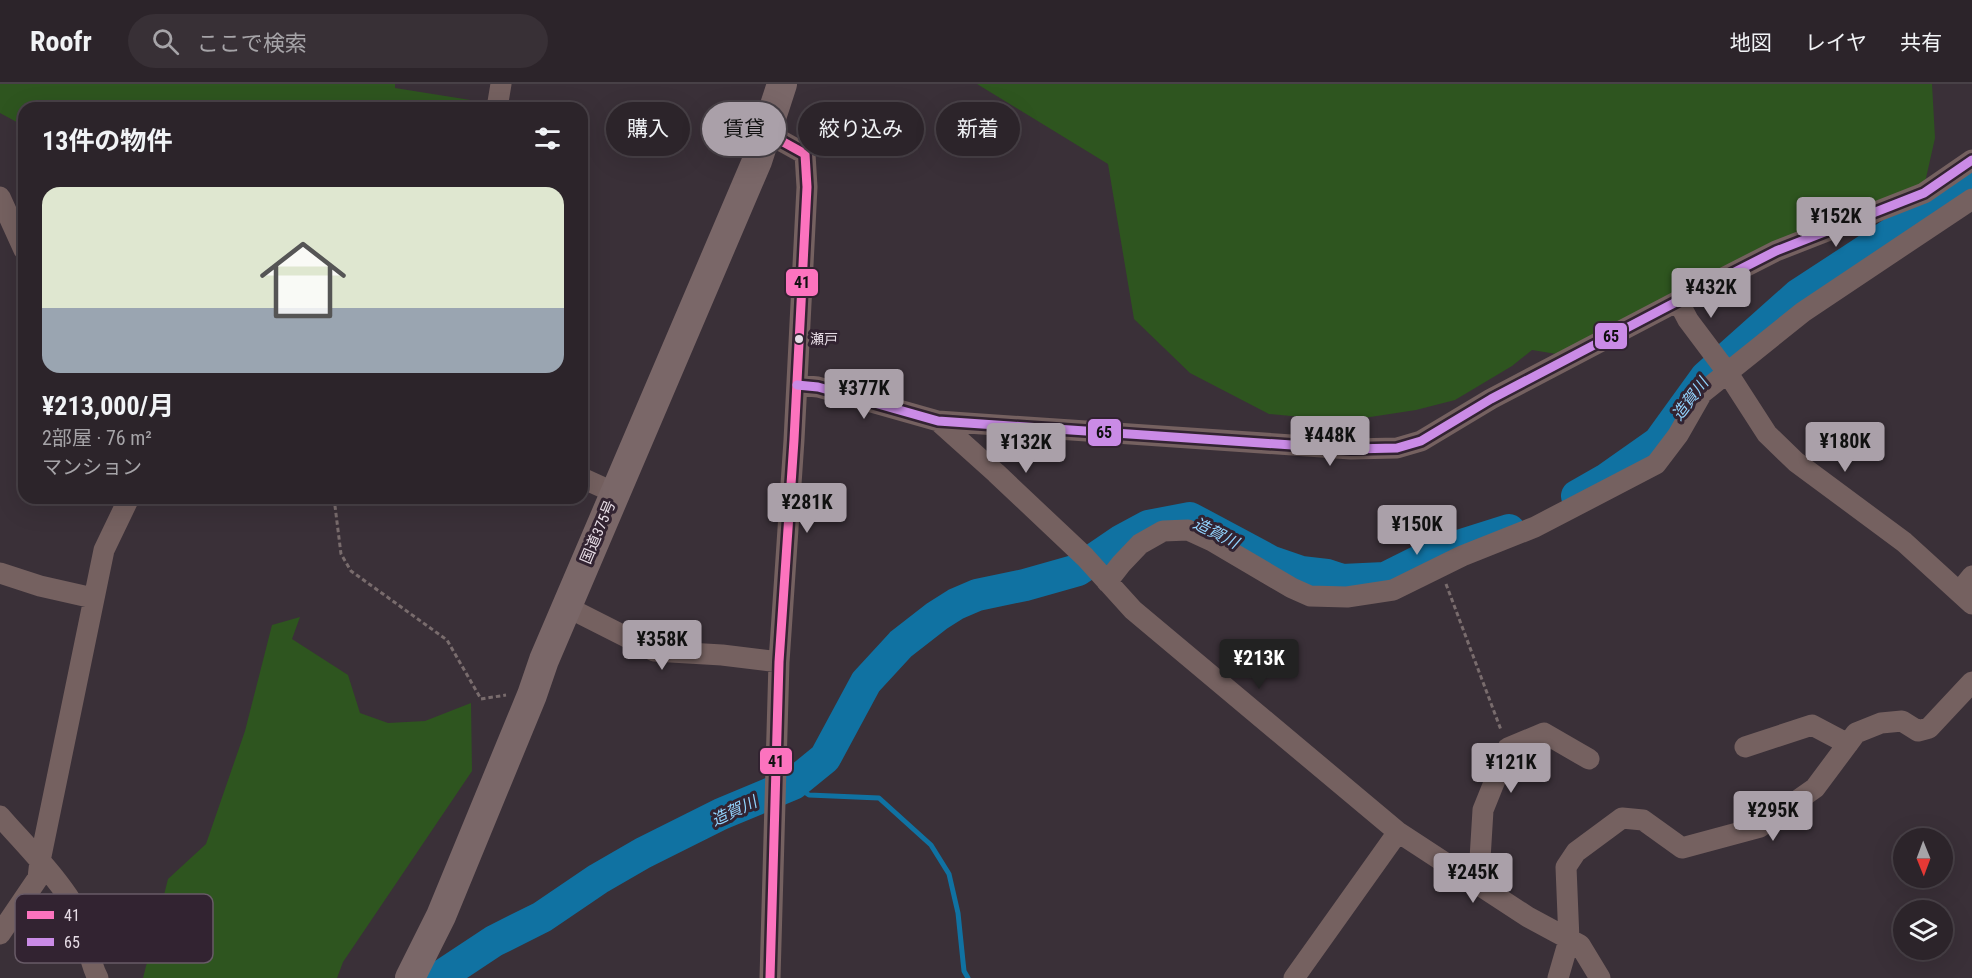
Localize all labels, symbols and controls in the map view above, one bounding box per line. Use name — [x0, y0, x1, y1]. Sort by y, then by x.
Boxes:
search box — [128, 14, 548, 68]
text: Roofr — [30, 25, 92, 58]
icon: search — [149, 25, 182, 58]
text: ここで検索 — [197, 31, 307, 56]
text: 地図 — [1730, 31, 1772, 55]
text: レイヤ — [1805, 31, 1867, 55]
text: 共有 — [1900, 31, 1942, 55]
chip: 購入 — [606, 102, 690, 156]
chip: 賃貸 — [702, 102, 786, 156]
chip: 絞り込み — [798, 102, 924, 156]
chip: 新着 — [936, 102, 1020, 156]
icon: filters — [531, 122, 564, 155]
text: 13件の物件 — [42, 126, 172, 156]
pin: ¥152K — [1794, 197, 1878, 248]
text: ¥152K — [1811, 204, 1861, 228]
icon: home — [249, 226, 357, 334]
line badge: 41 — [785, 268, 819, 297]
pin: ¥432K — [1669, 268, 1753, 319]
text: 41 — [794, 273, 810, 292]
text: ¥432K — [1686, 275, 1736, 299]
line badge: 65 — [1594, 322, 1628, 350]
text: 65 — [1603, 327, 1619, 346]
place label: 瀬戸 — [810, 331, 838, 347]
marker: 瀬戸 — [793, 333, 805, 345]
pin: ¥377K — [822, 369, 906, 420]
water label: 造賀川 — [1668, 373, 1713, 424]
text: ¥377K — [839, 376, 889, 400]
text: ¥213,000/月 — [42, 391, 174, 421]
pin: ¥448K — [1288, 416, 1372, 467]
line badge: 65 — [1087, 418, 1122, 447]
pin: ¥180K — [1803, 422, 1887, 473]
pin: ¥132K — [984, 423, 1068, 474]
text: 65 — [1096, 423, 1112, 442]
text: ¥448K — [1305, 423, 1355, 447]
text: 2部屋 · 76 m² — [42, 426, 152, 450]
text: ¥180K — [1820, 429, 1870, 453]
text: ¥132K — [1001, 430, 1051, 454]
text: マンション — [42, 455, 142, 479]
pin: ¥281K — [765, 483, 849, 534]
text: ¥281K — [782, 490, 832, 514]
street label: 国道375号 — [577, 498, 619, 566]
pin: ¥150K — [1375, 505, 1459, 556]
text: ¥150K — [1392, 512, 1442, 536]
water label: 造賀川 — [1190, 514, 1243, 553]
pin: ¥358K — [620, 620, 704, 671]
text: ¥358K — [637, 627, 687, 651]
pin: ¥213K — [1217, 639, 1301, 690]
text: ¥213K — [1234, 646, 1284, 670]
pin: ¥121K — [1469, 743, 1553, 794]
line badge: 41 — [759, 747, 793, 775]
text: ¥121K — [1486, 750, 1536, 774]
text: 41 — [768, 752, 784, 771]
water label: 造賀川 — [708, 791, 762, 830]
pin: ¥295K — [1731, 791, 1815, 842]
text: ¥295K — [1748, 798, 1798, 822]
north arrow — [1893, 828, 1953, 888]
map controls — [1893, 828, 1953, 960]
pin: ¥245K — [1431, 853, 1515, 904]
text: ¥245K — [1448, 860, 1498, 884]
legend — [15, 894, 213, 963]
button: layers — [1893, 900, 1953, 960]
text: 41 — [64, 906, 80, 925]
text: 65 — [64, 933, 80, 952]

